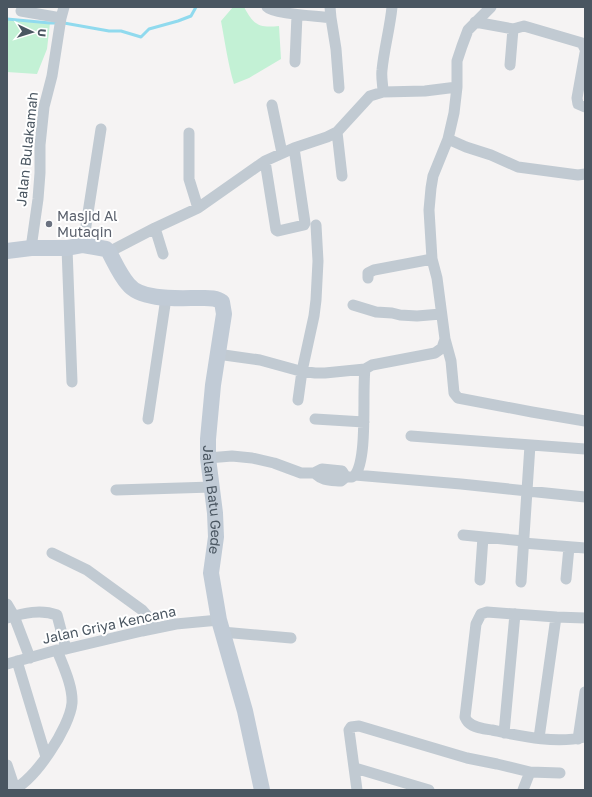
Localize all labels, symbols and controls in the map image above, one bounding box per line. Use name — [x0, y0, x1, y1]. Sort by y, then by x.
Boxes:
north arrow — [12, 12, 52, 52]
text: U — [36, 28, 49, 37]
street label: Jalan Bulakamah — [12, 91, 41, 207]
place label: Masjid Al Mutaqin — [57, 207, 118, 240]
marker: Masjid Al Mutaqin — [44, 219, 54, 229]
street label: Jalan Batu Gede — [200, 445, 225, 556]
street label: Jalan Griya Kencana — [40, 602, 177, 647]

